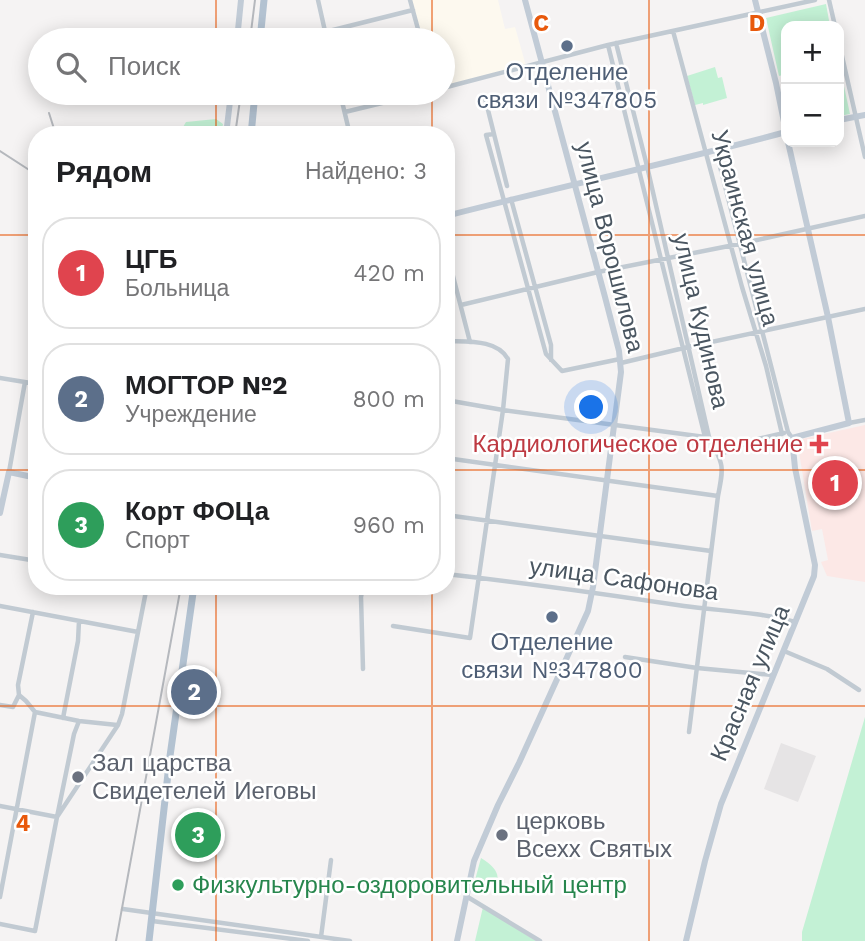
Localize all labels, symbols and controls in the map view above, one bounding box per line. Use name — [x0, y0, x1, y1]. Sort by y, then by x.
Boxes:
text: C — [533, 10, 549, 37]
text: D — [749, 10, 765, 37]
map controls — [781, 21, 844, 147]
button: + — [781, 21, 844, 84]
search box — [28, 28, 455, 105]
marker: Отделение связи №347805 — [559, 38, 575, 54]
icon: search — [52, 48, 90, 86]
text: Поиск — [108, 51, 180, 81]
place label: Отделение связи №347805 — [477, 58, 657, 114]
button: − — [781, 84, 844, 147]
street label: Украинская улица — [705, 127, 785, 330]
street label: улица Ворошилова — [570, 139, 650, 356]
text: Рядом — [56, 154, 152, 189]
text: Найдено: 3 — [305, 158, 427, 185]
street label: улица Кудинова — [667, 231, 735, 412]
text: ЦГБ — [125, 244, 177, 274]
text: 1 — [76, 260, 86, 287]
text: 420 m — [353, 260, 425, 287]
text: Больница — [125, 275, 229, 302]
text: МОГТОР №2 — [125, 370, 288, 400]
text: 2 — [74, 386, 88, 413]
text: 800 m — [352, 386, 425, 413]
your location — [574, 390, 608, 424]
text: Учреждение — [125, 401, 257, 428]
place label: Кардиологическое отделение — [472, 430, 803, 458]
marker: Кардиологическое отделение — [809, 434, 829, 454]
pin: 1 — [812, 457, 858, 509]
text: Корт ФОЦа — [125, 496, 269, 526]
text: 3 — [74, 512, 88, 539]
text: 960 m — [353, 512, 425, 539]
text: Спорт — [125, 527, 190, 554]
street label: улица Сафонова — [528, 552, 721, 606]
street label: Красная улица — [705, 600, 796, 765]
marker: Отделение связи №347800 — [544, 609, 560, 625]
place label: Отделение связи №347800 — [461, 628, 643, 684]
pin: 2 — [171, 666, 217, 718]
place label: Зал царства Свидетелей Иеговы — [92, 749, 316, 805]
marker: Зал царства Свидетелей Иеговы — [70, 769, 86, 785]
place label: церковь Всехх Святых — [516, 807, 672, 863]
pin: 3 — [175, 809, 221, 861]
text: 4 — [16, 810, 31, 837]
marker: церковь Всехх Святых — [494, 827, 510, 843]
place label: Физкультурно-оздоровительный центр — [192, 871, 627, 899]
marker: Физкультурно-оздоровительный центр — [170, 877, 186, 893]

